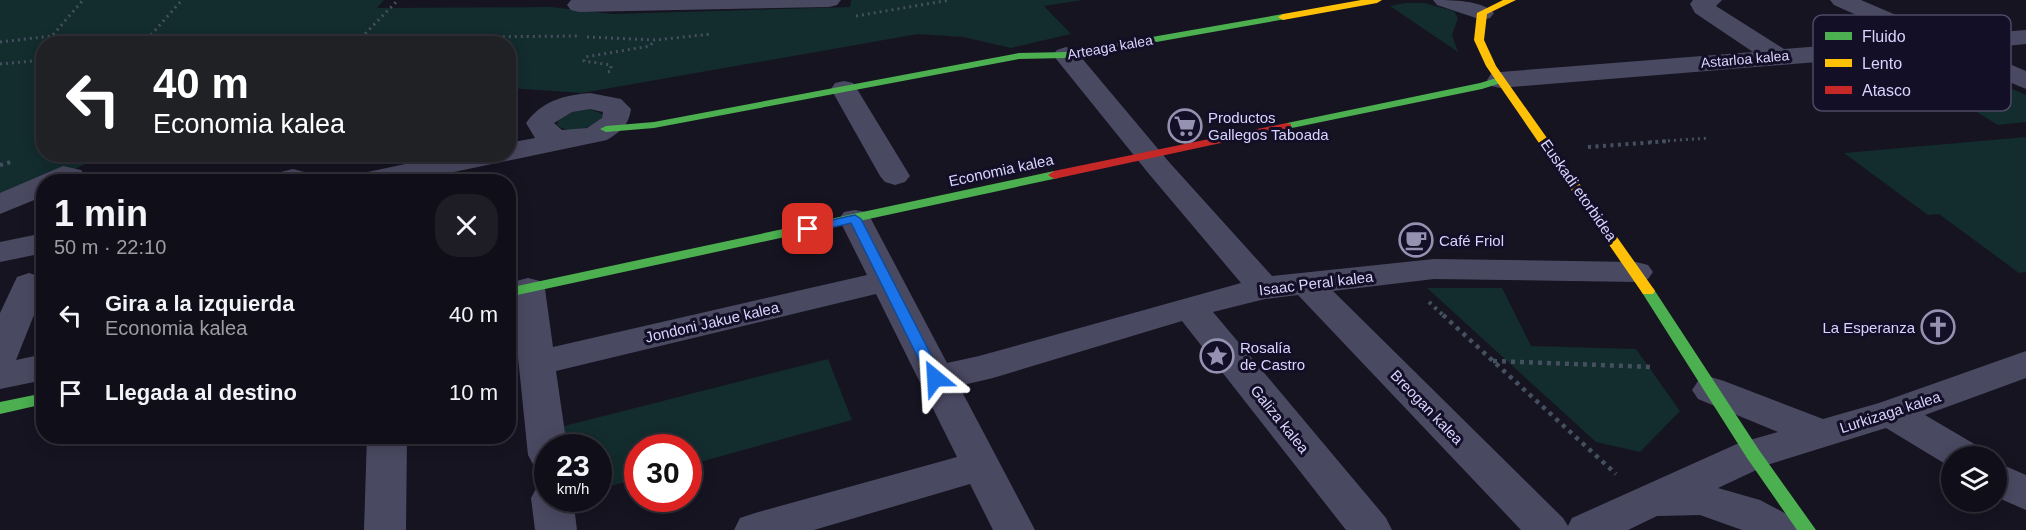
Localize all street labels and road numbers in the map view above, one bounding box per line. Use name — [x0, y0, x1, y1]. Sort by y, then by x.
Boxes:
street label: Arteaga kalea — [1066, 32, 1154, 62]
street label: Astarloa kalea — [1700, 47, 1790, 71]
street label: Euskadi etorbidea — [1538, 136, 1621, 245]
street label: Economia kalea — [947, 150, 1056, 189]
street label: Isaac Peral kalea — [1258, 267, 1375, 298]
street label: Jondoni Jakue kalea — [643, 298, 781, 346]
street label: Breogan kalea — [1387, 366, 1467, 448]
street label: Galiza kalea — [1247, 382, 1313, 457]
street label: Lurkizaga kalea — [1837, 387, 1943, 436]

